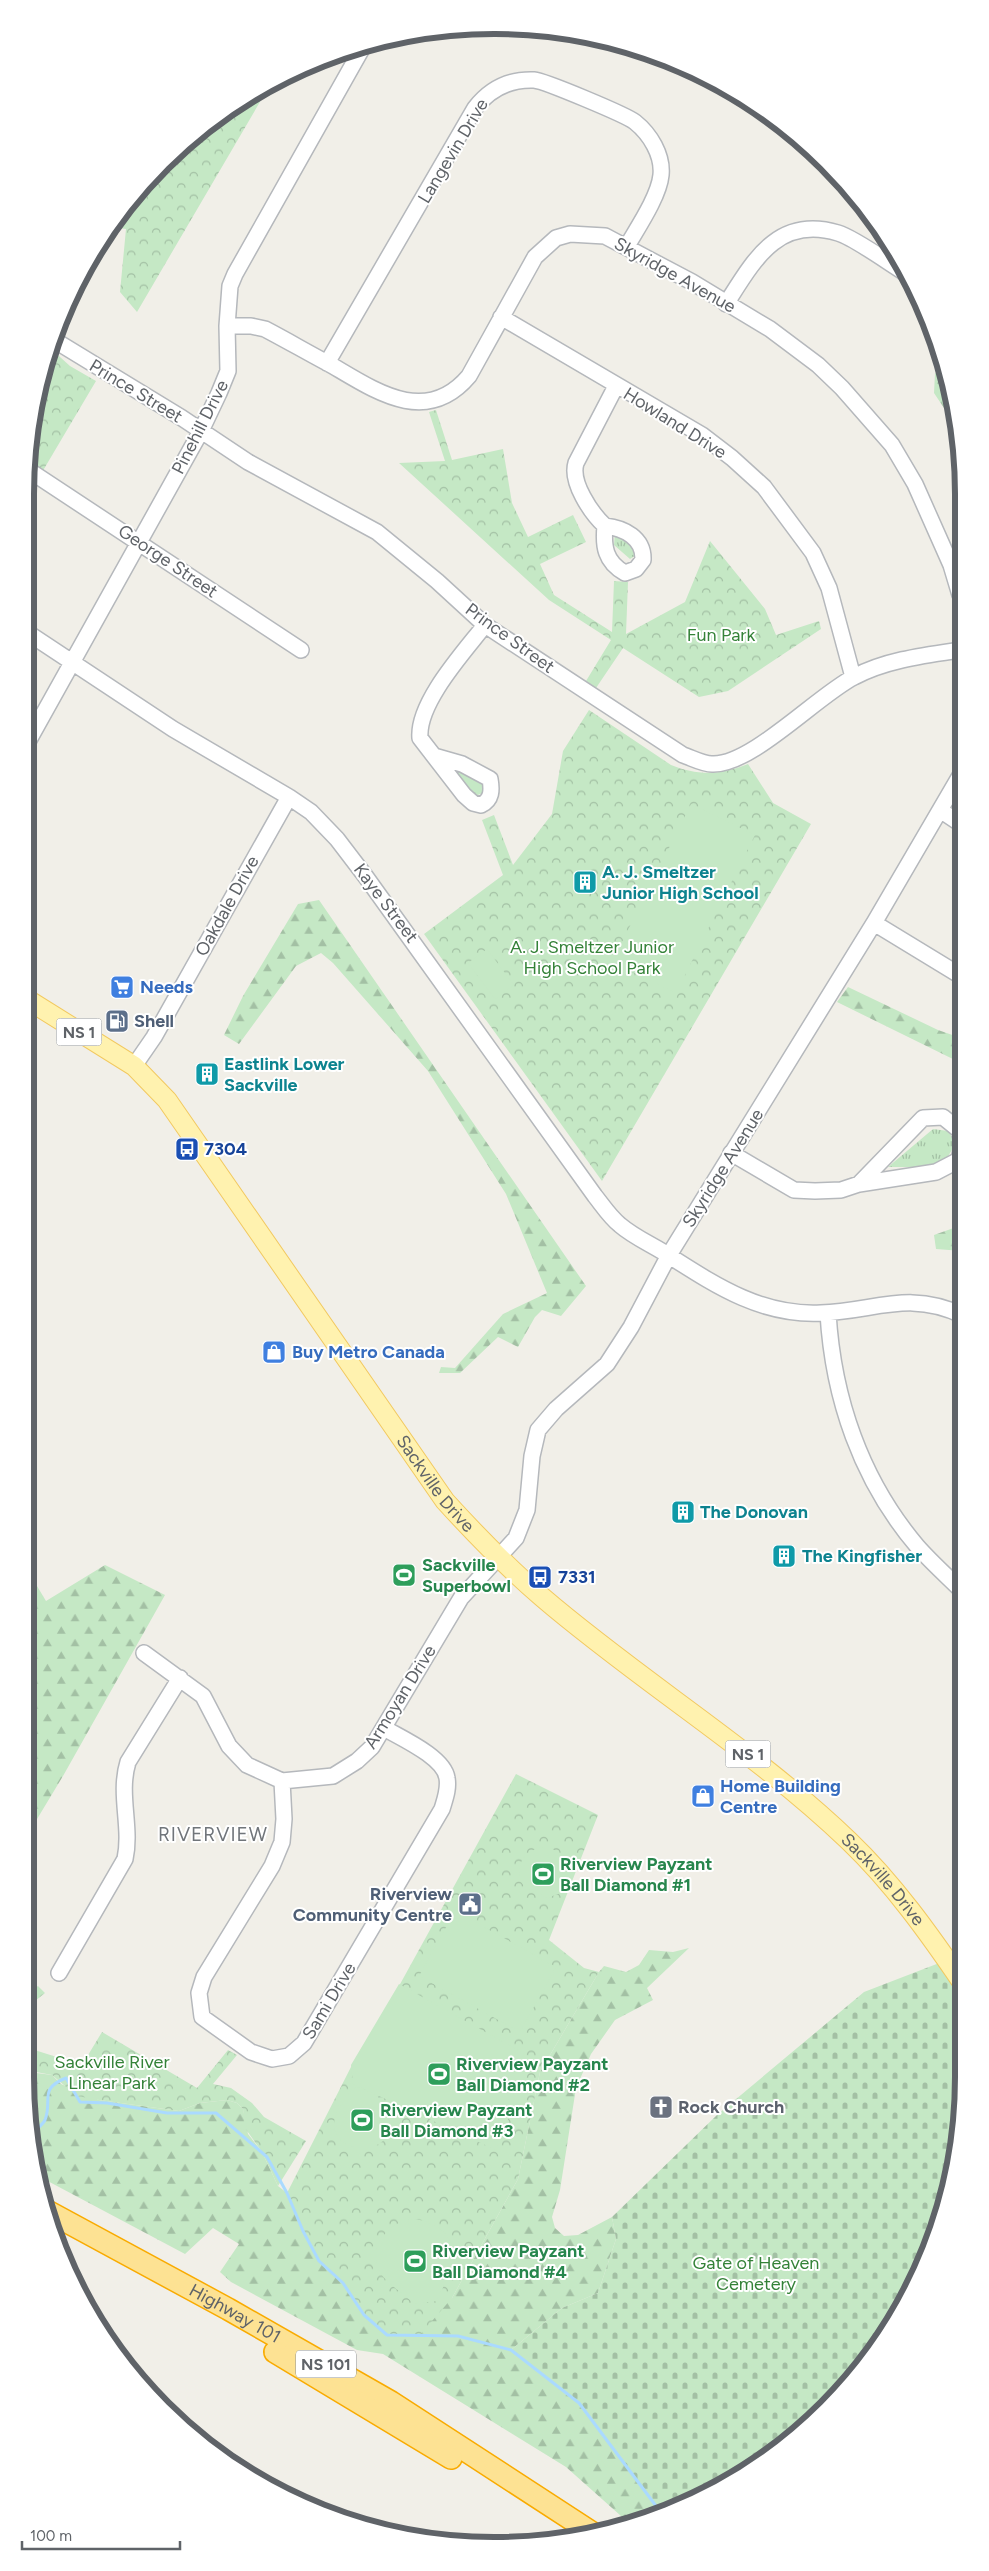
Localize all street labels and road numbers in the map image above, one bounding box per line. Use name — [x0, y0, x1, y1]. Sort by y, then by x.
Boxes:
street label: Langevin Drive — [413, 94, 493, 207]
street label: Skyridge Avenue — [610, 232, 740, 318]
street label: Prince Street — [85, 355, 187, 428]
street label: Pinehill Drive — [167, 376, 233, 478]
street label: Howland Drive — [619, 383, 731, 464]
street label: George Street — [114, 520, 222, 602]
street label: Prince Street — [461, 598, 559, 678]
street label: Oakdale Drive — [190, 852, 264, 960]
street label: Kaye Street — [349, 859, 423, 947]
road number: NS 1 — [56, 1019, 102, 1046]
street label: Skyridge Avenue — [678, 1104, 768, 1231]
street label: Sackville Drive — [392, 1431, 479, 1537]
street label: Armoyan Drive — [359, 1641, 441, 1753]
road number: NS 1 — [726, 1740, 770, 1768]
street label: Sackville Drive — [836, 1828, 929, 1930]
street label: Sami Drive — [297, 1958, 361, 2043]
street label: Highway 101 — [185, 2279, 285, 2348]
road number: NS 101 — [296, 2350, 356, 2378]

